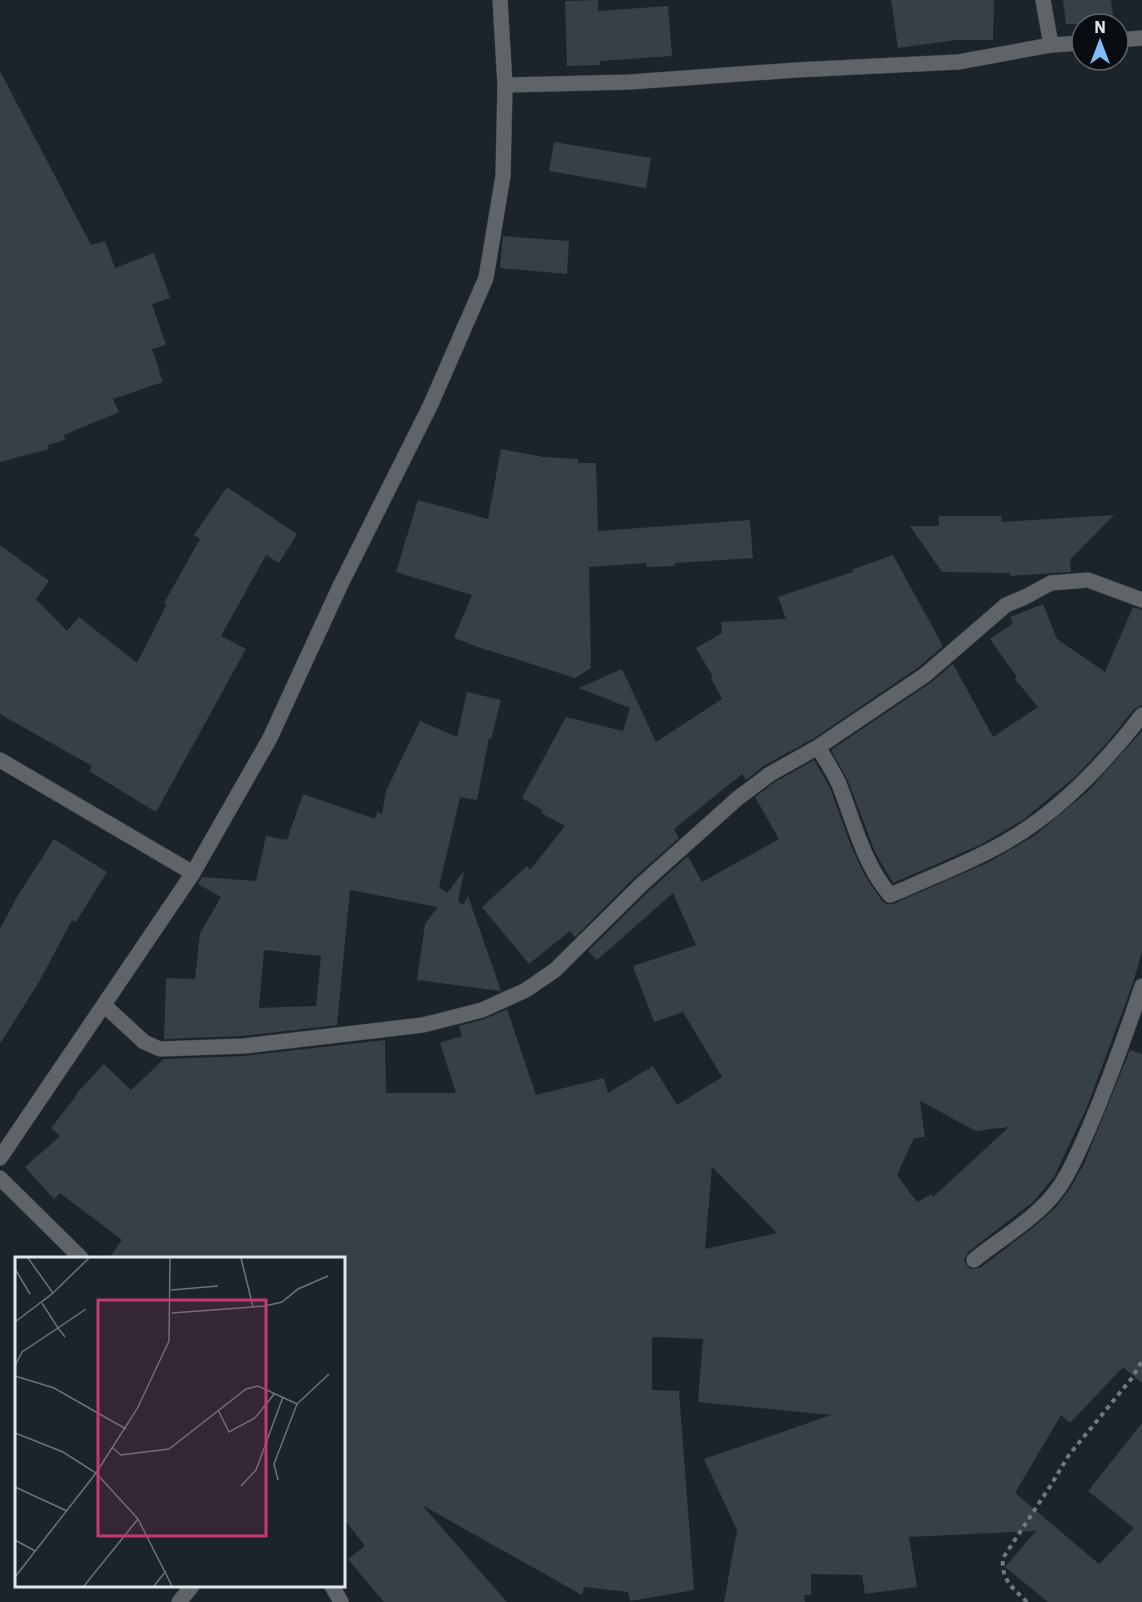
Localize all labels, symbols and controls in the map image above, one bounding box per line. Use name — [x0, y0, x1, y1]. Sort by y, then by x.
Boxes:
north arrow — [1070, 12, 1130, 72]
text: N — [1094, 17, 1106, 37]
inset map — [15, 1257, 345, 1587]

